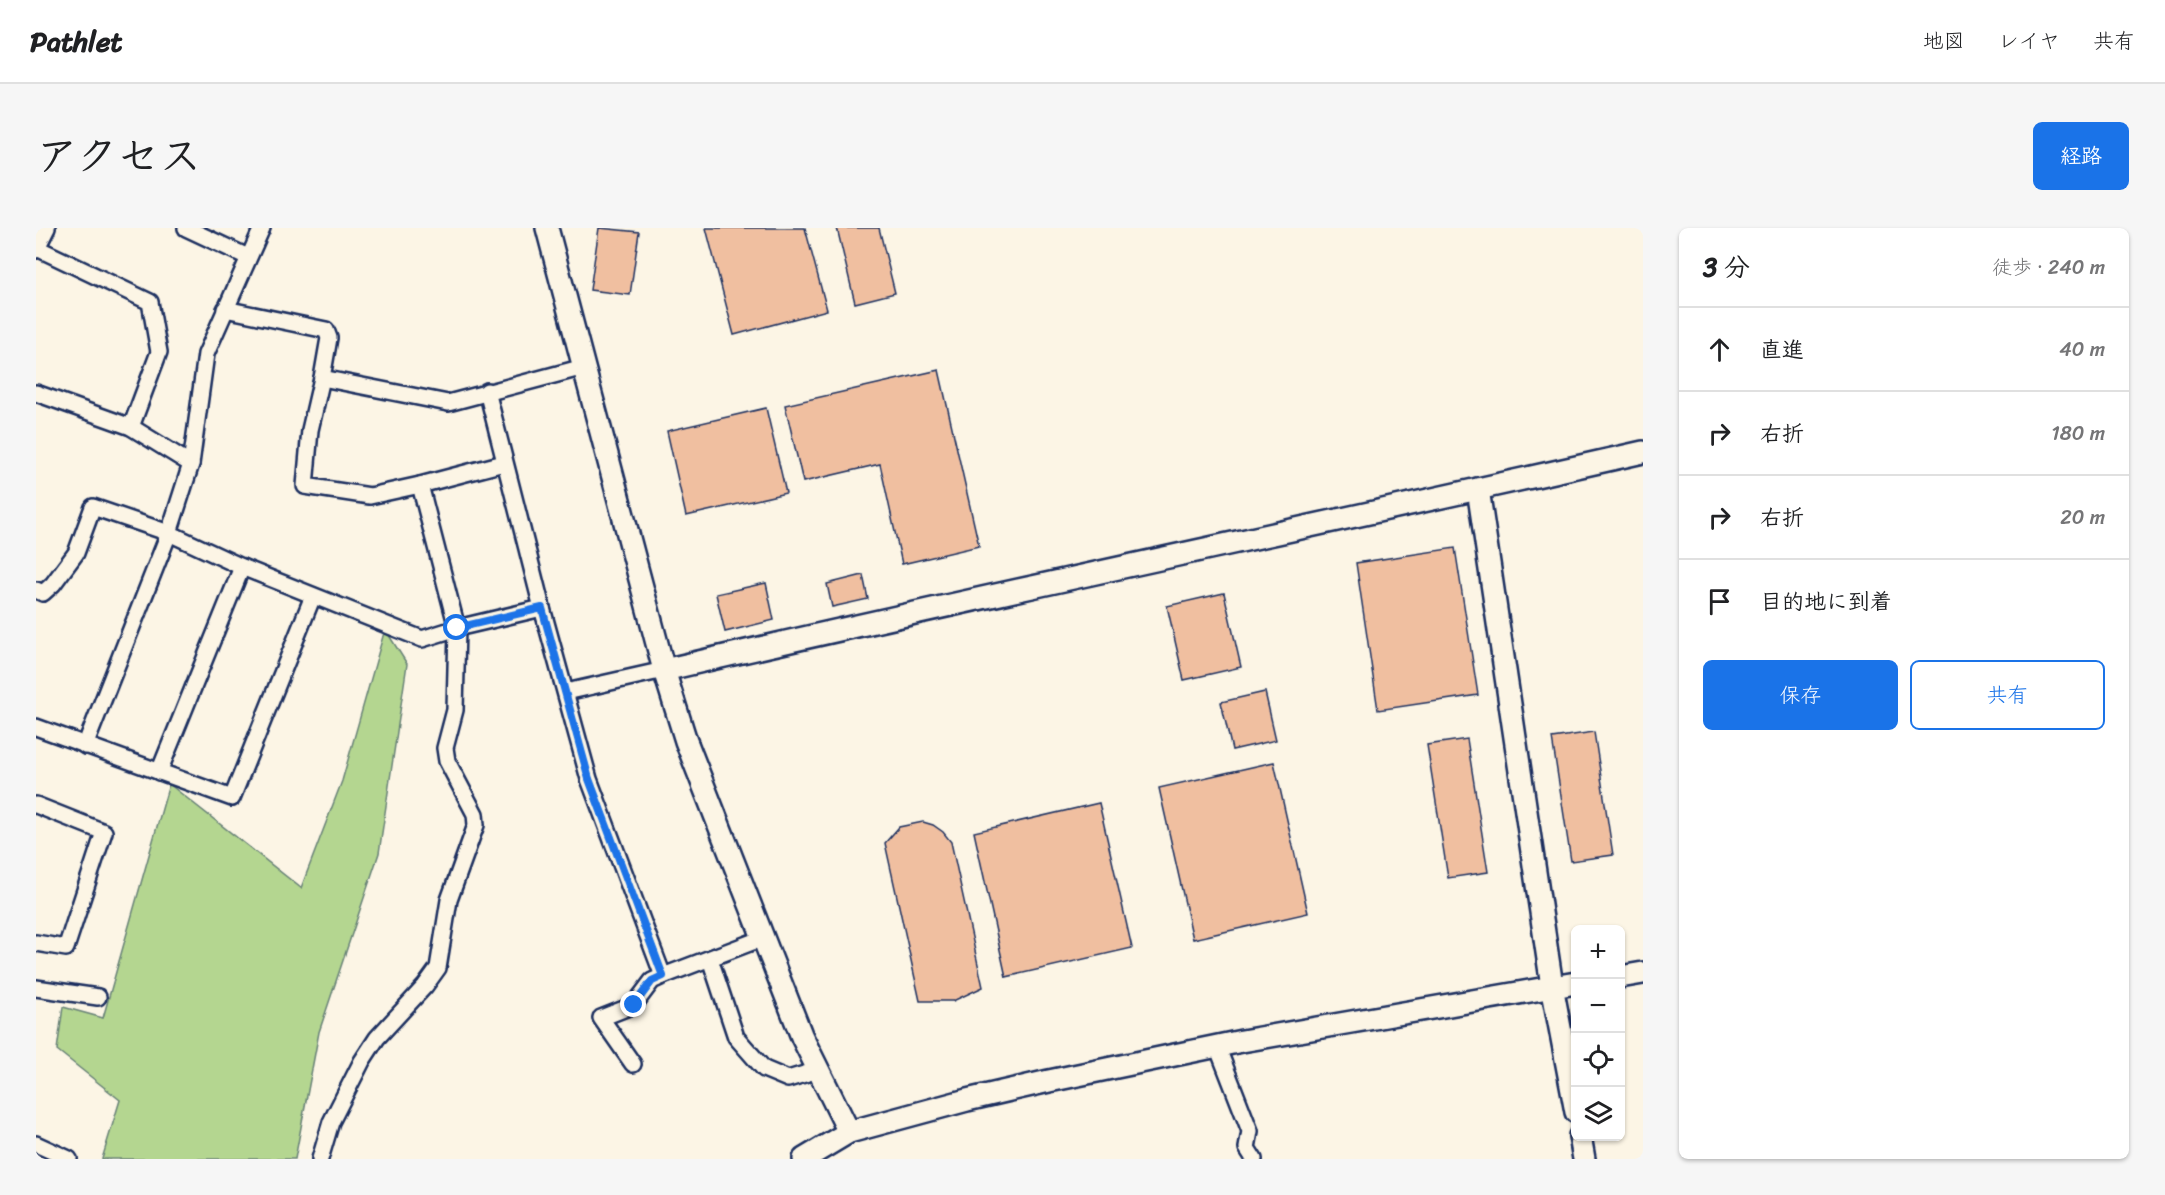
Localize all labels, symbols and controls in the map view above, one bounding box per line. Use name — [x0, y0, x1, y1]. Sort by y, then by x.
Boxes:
text: Pathlet — [30, 17, 123, 66]
text: 地図 — [1923, 22, 1965, 60]
text: レイヤ — [1998, 22, 2060, 60]
text: 共有 — [2093, 22, 2135, 60]
text: アクセス — [36, 119, 201, 193]
button: 経路 — [2033, 122, 2129, 190]
text: 3 分 — [1703, 244, 1750, 290]
text: 徒歩 · 240 m — [1992, 250, 2105, 285]
text: 直進 — [1760, 330, 1804, 369]
text: 40 m — [2059, 332, 2105, 367]
icon: ahead — [1703, 333, 1736, 366]
text: 右折 — [1760, 414, 1804, 453]
text: 180 m — [2051, 416, 2105, 451]
icon: right — [1703, 417, 1736, 450]
text: 右折 — [1760, 498, 1804, 537]
text: 20 m — [2060, 500, 2105, 535]
icon: right — [1703, 501, 1736, 534]
text: 目的地に到着 — [1760, 582, 1892, 621]
icon: arrive — [1703, 585, 1736, 618]
route start — [443, 614, 469, 640]
button: 保存 — [1703, 660, 1898, 730]
button: 共有 — [1910, 660, 2105, 730]
map controls — [1571, 925, 1625, 1141]
button: + — [1571, 925, 1625, 979]
button: − — [1571, 979, 1625, 1033]
route end — [620, 991, 646, 1017]
button: locate — [1571, 1033, 1625, 1087]
button: layers — [1571, 1087, 1625, 1141]

